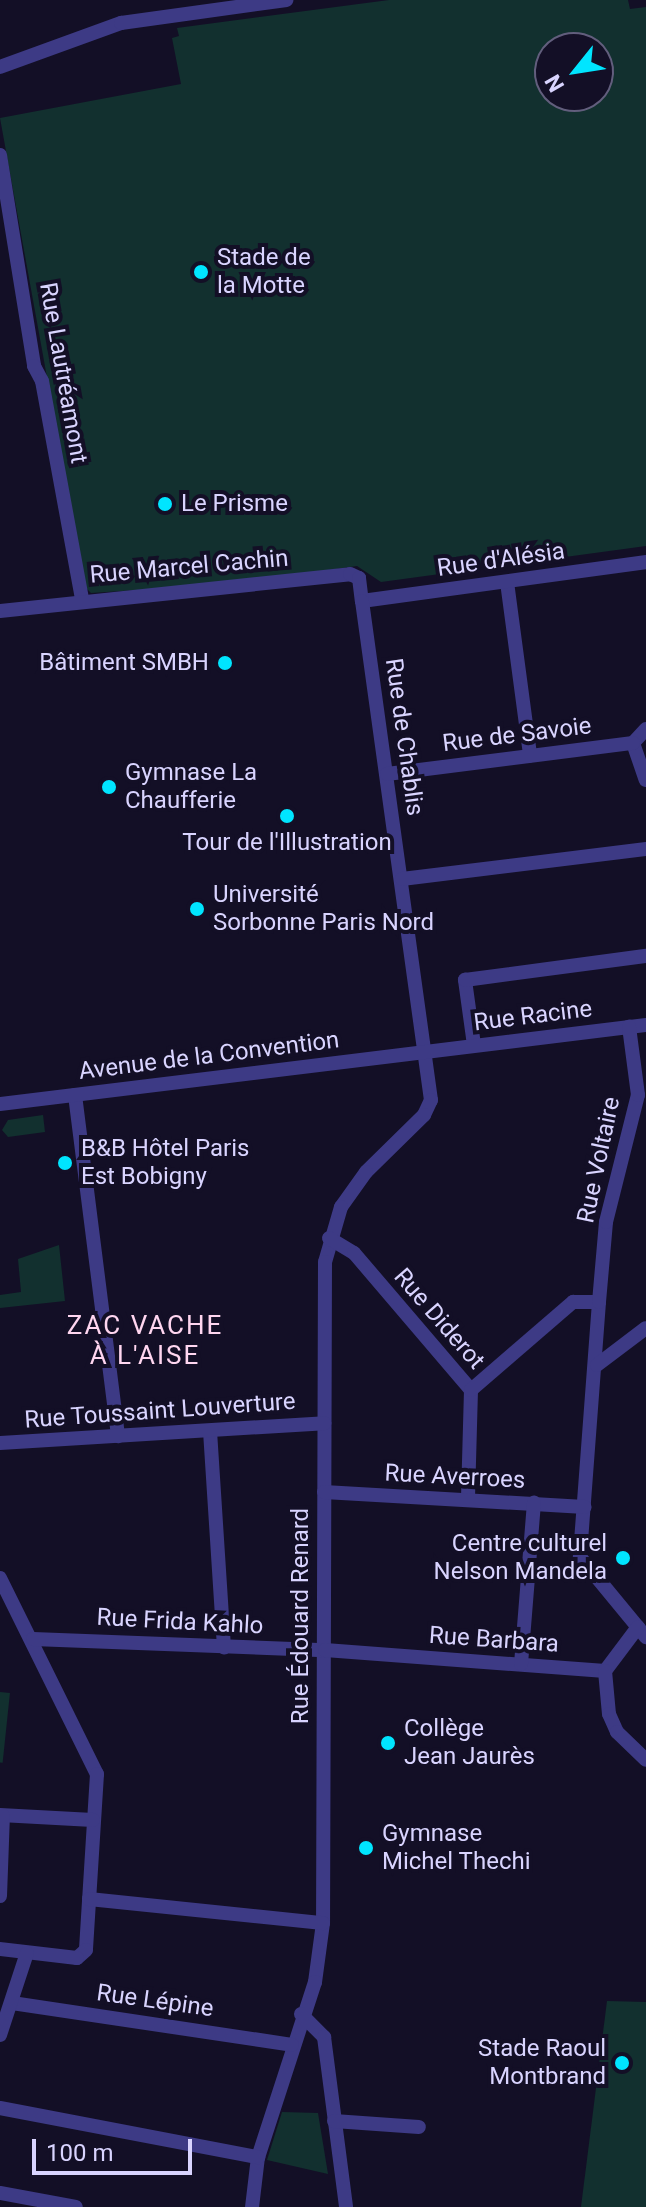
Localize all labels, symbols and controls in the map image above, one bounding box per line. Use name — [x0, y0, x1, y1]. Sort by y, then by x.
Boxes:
north arrow — [534, 32, 614, 112]
text: N — [540, 70, 569, 96]
place label: Stade de la Motte — [217, 244, 311, 300]
marker: Stade de la Motte — [192, 263, 210, 281]
street label: Rue Lautréamont — [33, 280, 93, 466]
place label: Le Prisme — [181, 490, 288, 518]
marker: Le Prisme — [156, 495, 174, 513]
street label: Rue d'Alésia — [435, 537, 567, 583]
street label: Rue Marcel Cachin — [89, 544, 289, 590]
place label: Bâtiment SMBH — [39, 649, 209, 677]
marker: Bâtiment SMBH — [216, 654, 234, 672]
street label: Rue de Chablis — [379, 657, 429, 817]
street label: Rue de Savoie — [441, 712, 593, 758]
place label: Gymnase La Chaufferie — [125, 759, 257, 815]
marker: Gymnase La Chaufferie — [100, 778, 118, 796]
marker: Tour de l'Illustration — [278, 807, 296, 825]
place label: Tour de l'Illustration — [182, 829, 392, 857]
place label: Université Sorbonne Paris Nord — [213, 881, 434, 937]
marker: Université Sorbonne Paris Nord — [188, 900, 206, 918]
street label: Rue Racine — [472, 994, 594, 1038]
street label: Avenue de la Convention — [77, 1026, 341, 1086]
street label: Rue Voltaire — [572, 1094, 626, 1226]
place label: B&B Hôtel Paris Est Bobigny — [81, 1135, 249, 1191]
marker: B&B Hôtel Paris Est Bobigny — [56, 1154, 74, 1172]
street label: Rue Diderot — [387, 1263, 491, 1375]
district label: ZAC VACHE À L'AISE — [67, 1310, 223, 1372]
street label: Rue Toussaint Louverture — [23, 1387, 297, 1435]
street label: Rue Averroes — [384, 1459, 526, 1495]
street label: Rue Édouard Renard — [287, 1508, 315, 1724]
place label: Centre culturel Nelson Mandela — [434, 1530, 607, 1586]
marker: Centre culturel Nelson Mandela — [614, 1549, 632, 1567]
street label: Rue Frida Kahlo — [96, 1603, 264, 1641]
street label: Rue Barbara — [428, 1621, 560, 1659]
place label: Collège Jean Jaurès — [404, 1715, 535, 1771]
marker: Collège Jean Jaurès — [379, 1734, 397, 1752]
place label: Gymnase Michel Thechi — [382, 1820, 531, 1876]
marker: Gymnase Michel Thechi — [357, 1839, 375, 1857]
street label: Rue Lépine — [95, 1979, 215, 2023]
place label: Stade Raoul Montbrand — [478, 2035, 606, 2091]
marker: Stade Raoul Montbrand — [613, 2054, 631, 2072]
scale bar — [36, 2123, 196, 2173]
text: 100 m — [46, 2139, 113, 2167]

